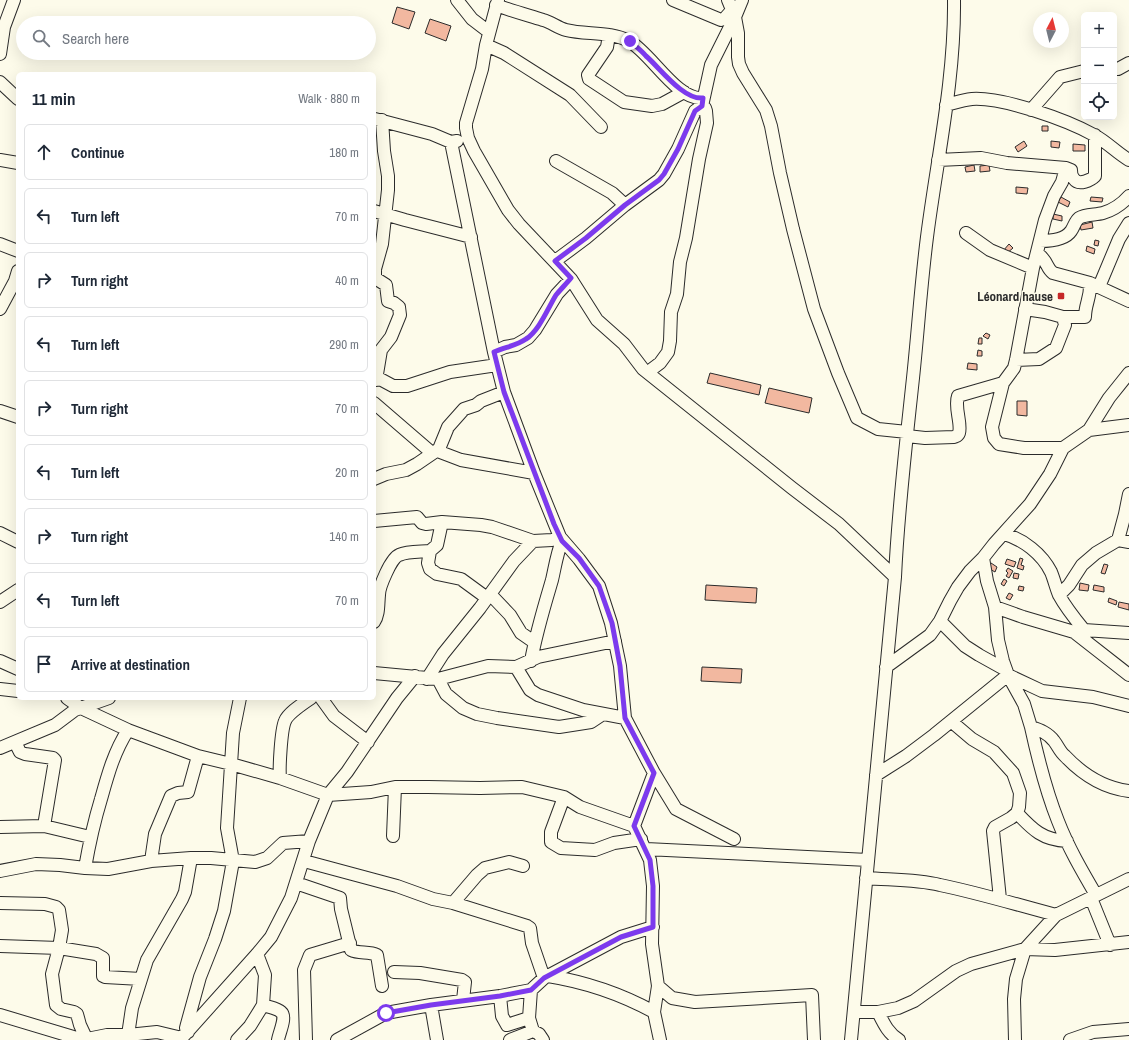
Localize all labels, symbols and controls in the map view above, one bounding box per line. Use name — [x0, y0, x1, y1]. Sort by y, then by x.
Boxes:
north arrow — [1033, 12, 1069, 48]
map controls — [1081, 12, 1117, 120]
button: + — [1081, 12, 1117, 48]
search box — [16, 16, 376, 60]
icon: search — [30, 27, 52, 49]
text: Search here — [62, 28, 129, 49]
route end — [621, 32, 639, 50]
button: − — [1081, 48, 1117, 84]
button: locate — [1081, 84, 1117, 120]
text: 11 min — [32, 87, 75, 110]
text: Walk · 880 m — [298, 90, 360, 107]
icon: ahead — [33, 141, 55, 163]
text: Continue — [71, 142, 124, 163]
text: 180 m — [329, 144, 359, 161]
icon: left — [33, 205, 55, 227]
text: Turn left — [71, 206, 119, 227]
text: 70 m — [335, 208, 359, 225]
icon: right — [33, 269, 55, 291]
text: Turn right — [71, 270, 128, 291]
text: 40 m — [335, 272, 359, 289]
place label: Léonard hause — [977, 288, 1053, 305]
marker: Léonard hause — [1056, 291, 1066, 301]
icon: left — [33, 333, 55, 355]
text: Turn left — [71, 334, 119, 355]
text: 290 m — [329, 336, 359, 353]
icon: right — [33, 397, 55, 419]
text: Turn right — [71, 398, 128, 419]
text: 70 m — [335, 400, 359, 417]
icon: left — [33, 461, 55, 483]
text: Turn left — [71, 462, 119, 483]
text: 20 m — [335, 464, 359, 481]
icon: right — [33, 525, 55, 547]
text: Turn right — [71, 526, 128, 547]
text: 140 m — [329, 528, 359, 545]
icon: left — [33, 589, 55, 611]
text: Turn left — [71, 590, 119, 611]
text: 70 m — [335, 592, 359, 609]
icon: arrive — [33, 653, 55, 675]
text: Arrive at destination — [71, 654, 190, 675]
route start — [377, 1004, 395, 1022]

